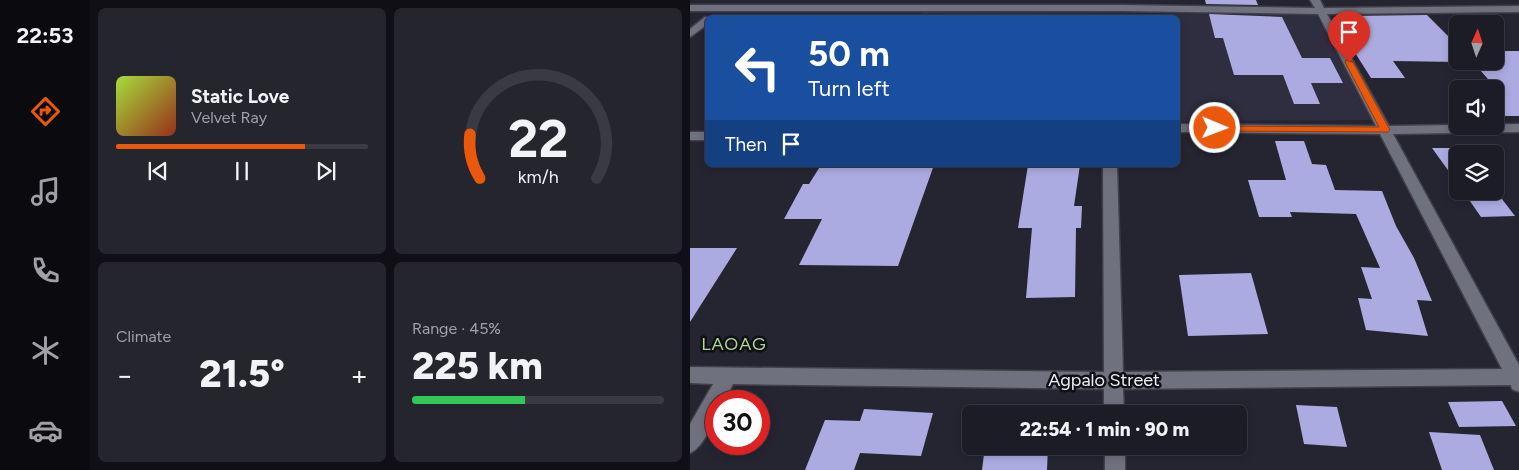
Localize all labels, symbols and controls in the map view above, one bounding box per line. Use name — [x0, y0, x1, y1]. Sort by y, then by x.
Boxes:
pin — [1328, 11, 1370, 62]
north arrow — [1449, 15, 1504, 70]
map controls — [1449, 15, 1504, 200]
icon: arrive — [1335, 18, 1363, 46]
text: 22:53 — [16, 22, 74, 49]
text: 50 m — [808, 33, 890, 75]
icon: left — [725, 35, 790, 100]
text: Turn left — [808, 75, 890, 102]
button: sound — [1449, 80, 1504, 135]
text: Static Love — [191, 85, 289, 108]
icon: directions — [28, 94, 63, 129]
position arrow — [1188, 101, 1240, 153]
text: Velvet Ray — [191, 108, 267, 127]
text: 22 — [508, 108, 568, 170]
icon: arrive — [777, 130, 805, 158]
text: Then — [725, 133, 767, 156]
button: layers — [1449, 145, 1504, 200]
icon: previous — [144, 157, 172, 185]
icon: pause — [228, 157, 256, 185]
icon: next — [312, 157, 340, 185]
text: km/h — [518, 166, 558, 187]
icon: music — [28, 174, 63, 209]
icon: phone — [28, 253, 63, 288]
text: Range · 45% — [412, 319, 501, 338]
text: Climate — [116, 327, 171, 346]
icon: climate — [28, 333, 63, 368]
district label: LAOAG — [701, 333, 767, 355]
text: 225 km — [412, 343, 543, 389]
text: 21.5° — [199, 351, 285, 397]
text: − — [116, 358, 133, 392]
text: + — [351, 358, 368, 392]
street label: Agpalo Street — [1048, 369, 1160, 391]
speed limit sign: 30 — [705, 390, 770, 455]
icon: car — [28, 413, 63, 448]
text: 22:54 · 1 min · 90 m — [1020, 418, 1189, 441]

